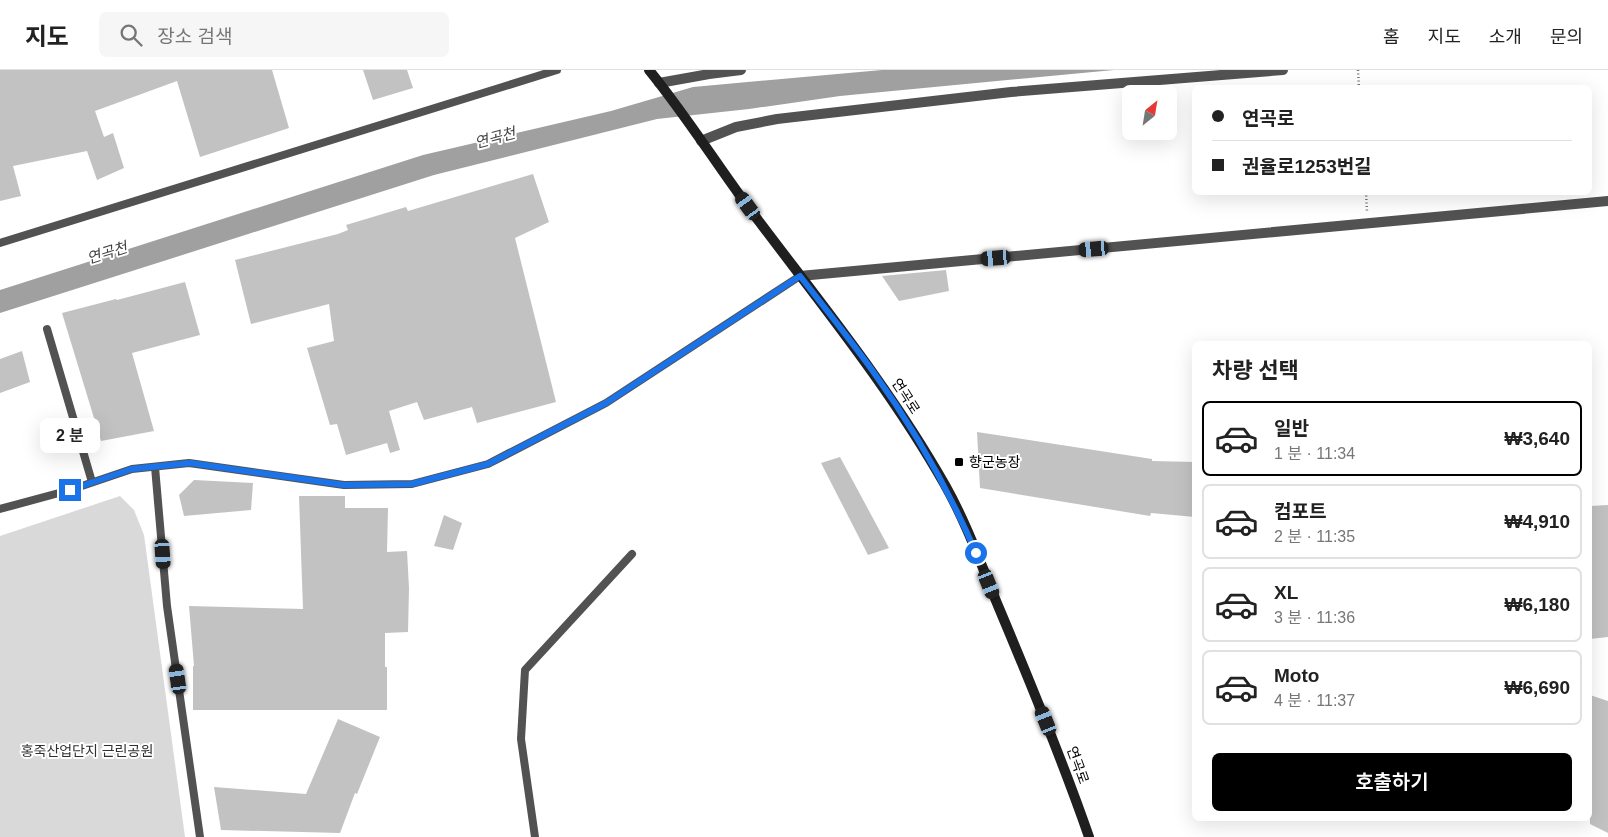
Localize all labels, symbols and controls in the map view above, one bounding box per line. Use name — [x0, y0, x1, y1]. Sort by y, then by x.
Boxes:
search box — [99, 12, 449, 57]
icon: search — [117, 21, 145, 49]
text: 지도 — [25, 23, 69, 50]
text: 장소 검색 — [157, 26, 232, 47]
text: 홈 — [1383, 27, 1400, 47]
text: 지도 — [1428, 27, 1461, 47]
text: 소개 — [1489, 27, 1522, 47]
text: 문의 — [1550, 27, 1583, 47]
north arrow — [1122, 85, 1178, 140]
map controls — [1122, 85, 1177, 140]
text: 연곡로 — [1242, 108, 1294, 129]
water label: 연곡천 — [473, 123, 519, 151]
text: 권율로1253번길 — [1242, 156, 1372, 177]
car — [733, 189, 762, 223]
water label: 연곡천 — [85, 238, 131, 267]
car — [1078, 240, 1109, 258]
car — [980, 249, 1011, 267]
text: 차량 선택 — [1212, 358, 1299, 383]
street label: 연곡로 — [889, 375, 923, 417]
icon: car — [1214, 416, 1259, 461]
callout: 2 분 — [40, 418, 100, 452]
text: 일반 — [1274, 418, 1309, 439]
text: 2 분 — [56, 427, 84, 444]
text: ₩3,640 — [1505, 428, 1570, 449]
text: 1 분 · 11:34 — [1274, 445, 1355, 462]
place label: 향군농장 — [969, 454, 1021, 470]
marker: 향군농장 — [953, 456, 965, 468]
route end — [59, 479, 81, 501]
icon: car — [1214, 499, 1259, 544]
text: 컴포트 — [1274, 501, 1326, 522]
text: ₩4,910 — [1505, 511, 1570, 532]
text: 2 분 · 11:35 — [1274, 528, 1355, 545]
car — [154, 539, 171, 569]
route start — [965, 542, 987, 564]
car — [976, 567, 1001, 601]
icon: car — [1214, 582, 1259, 627]
text: XL — [1274, 582, 1298, 603]
text: ₩6,180 — [1505, 594, 1570, 615]
text: 3 분 · 11:36 — [1274, 609, 1355, 626]
car — [168, 663, 187, 695]
icon: car — [1214, 665, 1259, 710]
text: Moto — [1274, 665, 1319, 686]
text: ₩6,690 — [1505, 677, 1570, 698]
text: 4 분 · 11:37 — [1274, 692, 1355, 709]
car — [1033, 704, 1058, 738]
park label: 홍죽산업단지 근린공원 — [21, 743, 153, 759]
street label: 연곡로 — [1064, 744, 1092, 786]
button: 호출하기 — [1212, 753, 1572, 811]

